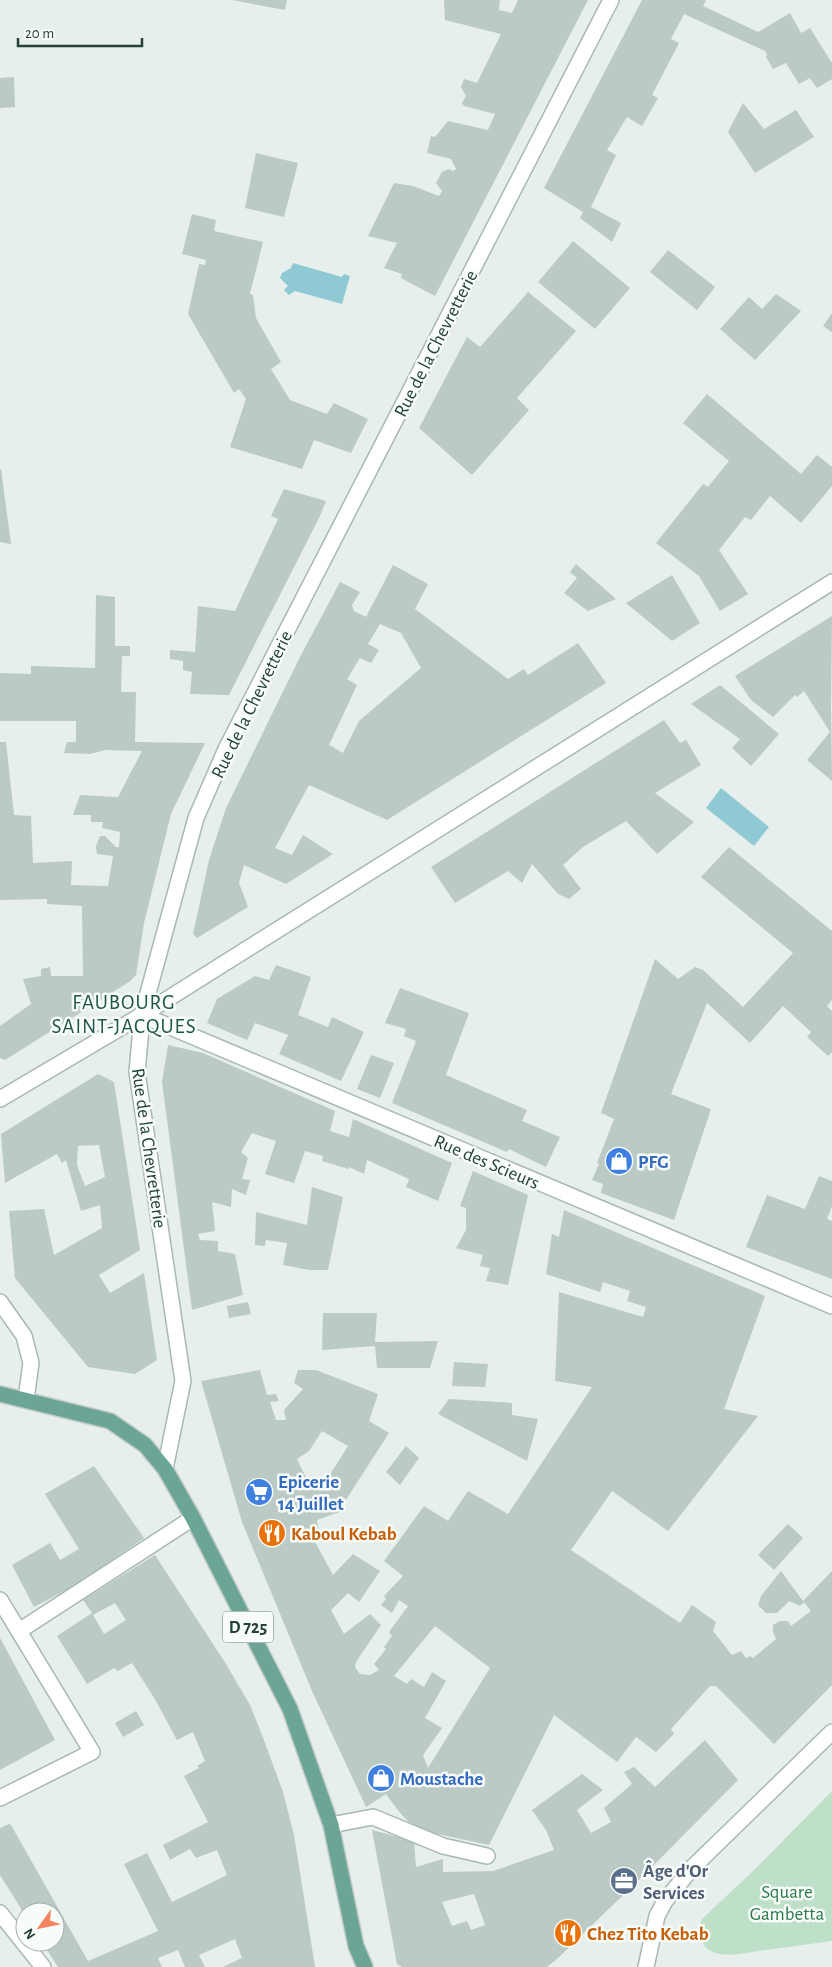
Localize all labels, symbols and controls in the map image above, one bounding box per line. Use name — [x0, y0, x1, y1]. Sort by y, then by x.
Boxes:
scale bar — [18, 15, 141, 47]
text: 20 m — [25, 26, 54, 41]
street label: Rue de la Chevretterie — [391, 267, 481, 420]
street label: Rue de la Chevretterie — [208, 628, 296, 781]
district label: FAUBOURG SAINT-JACQUES — [51, 992, 197, 1037]
street label: Rue de la Chevretterie — [128, 1067, 169, 1230]
street label: Rue des Scieurs — [431, 1132, 542, 1193]
shop icon: PFG — [604, 1146, 634, 1176]
place label: PFG — [638, 1153, 669, 1172]
place label: Epicerie 14 Juillet — [278, 1473, 344, 1514]
supermarket icon: Epicerie 14 Juillet — [244, 1477, 274, 1507]
restaurant icon: Kaboul Kebab — [257, 1518, 287, 1548]
place label: Kaboul Kebab — [291, 1525, 397, 1544]
road number: D 725 — [223, 1611, 273, 1642]
shop icon: Moustache — [366, 1763, 396, 1793]
place label: Moustache — [400, 1770, 483, 1789]
place label: Âge d'Or Services — [643, 1860, 708, 1903]
office icon: Âge d'Or Services — [609, 1866, 639, 1896]
park label: Square Gambetta — [750, 1883, 824, 1924]
north arrow — [15, 1902, 65, 1952]
restaurant icon: Chez Tito Kebab — [553, 1918, 583, 1948]
place label: Chez Tito Kebab — [587, 1925, 709, 1944]
text: N — [21, 1926, 38, 1941]

